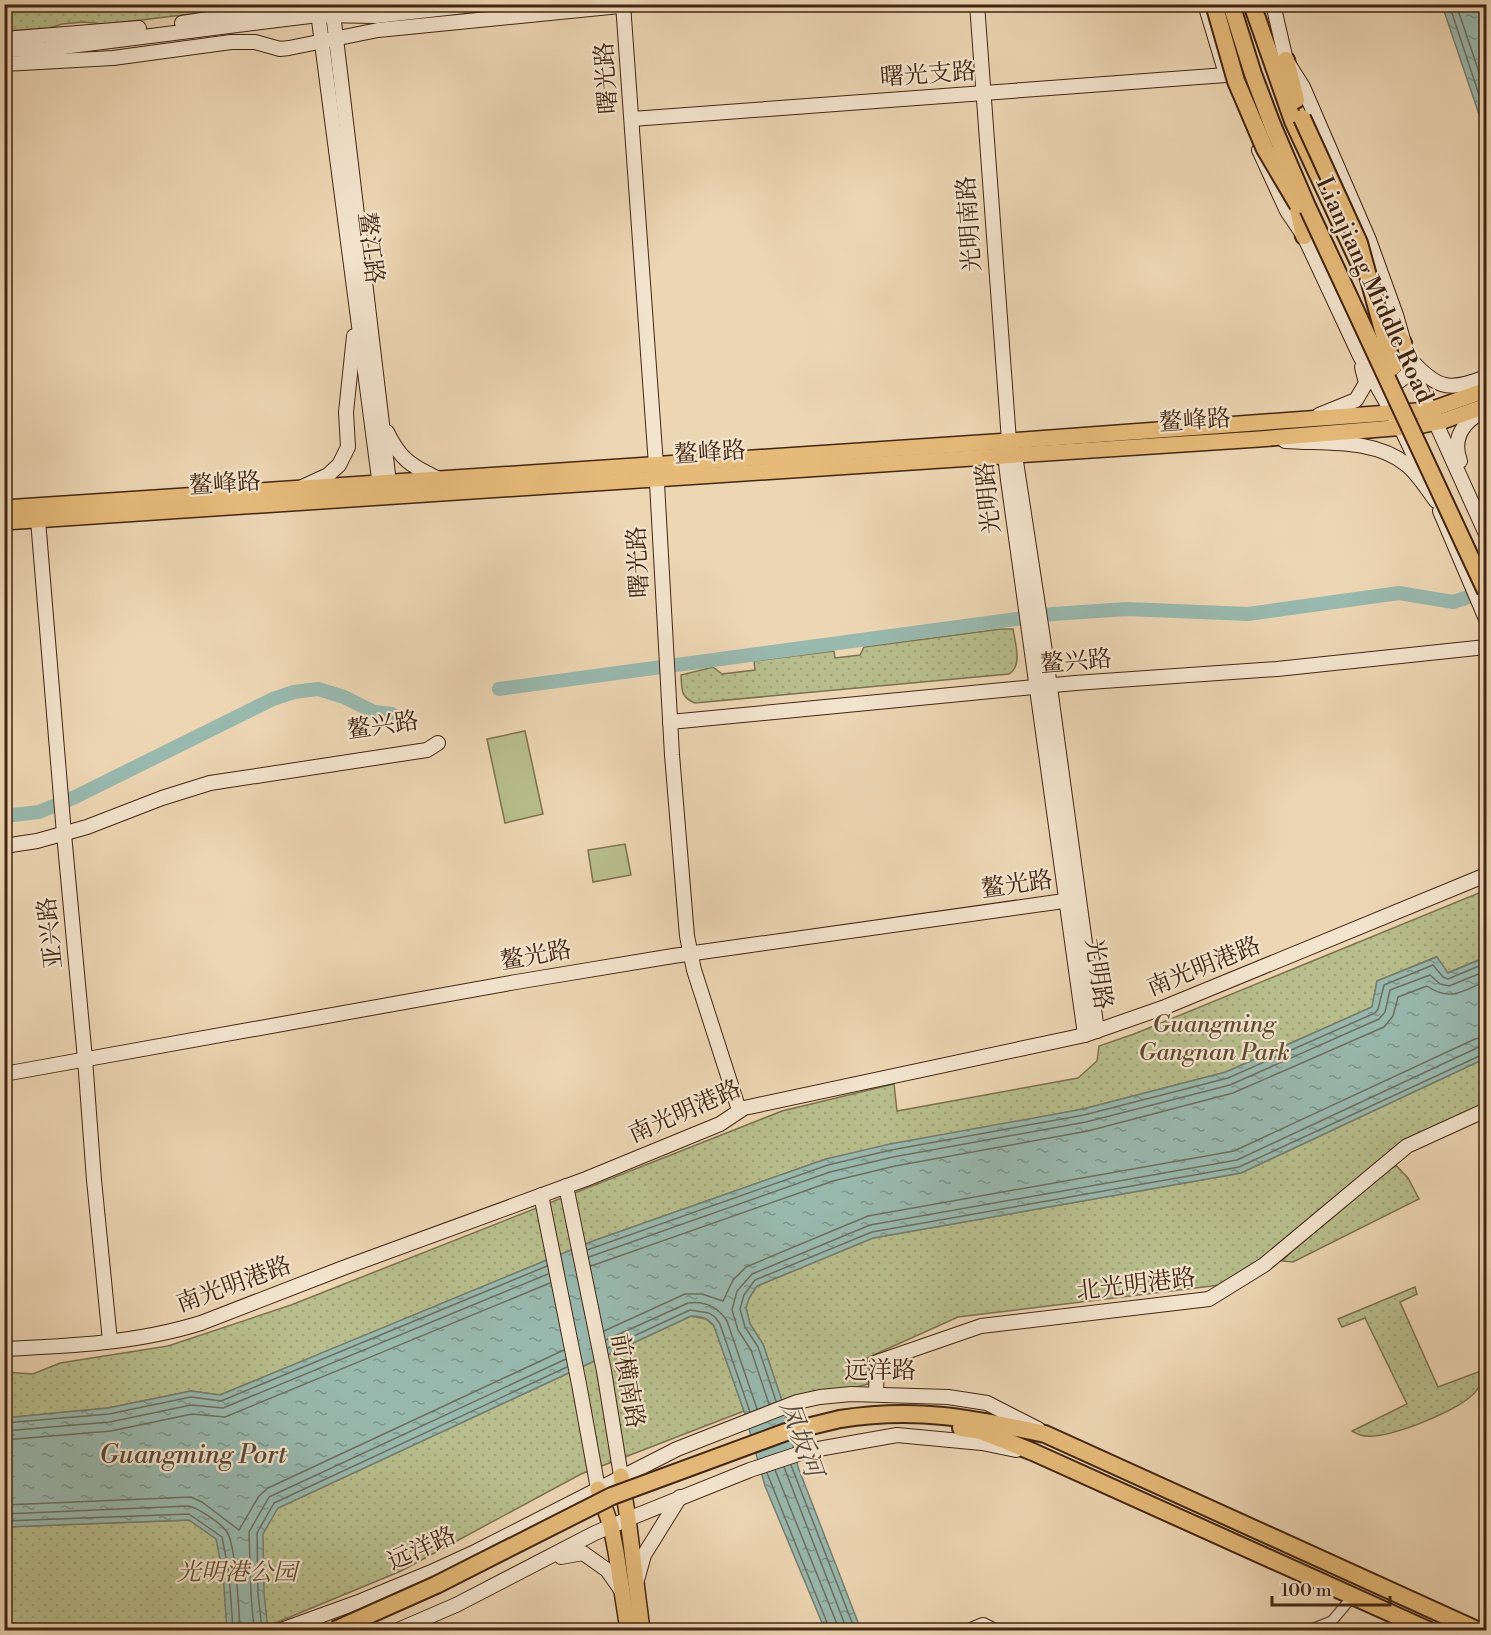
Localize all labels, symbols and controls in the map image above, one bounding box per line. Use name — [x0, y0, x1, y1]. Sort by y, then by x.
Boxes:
street label: 曙光路 — [590, 41, 624, 115]
street label: 曙光支路 — [879, 57, 977, 93]
street label: Lianjiang Middle Road — [1308, 172, 1440, 408]
street label: 光明南路 — [952, 175, 988, 273]
street label: 鳌江路 — [351, 210, 389, 286]
street label: 鳌峰路 — [1158, 404, 1232, 438]
street label: 鳌峰路 — [673, 436, 747, 470]
street label: 光明路 — [970, 461, 1008, 535]
street label: 鳌峰路 — [188, 467, 262, 501]
street label: 曙光路 — [622, 525, 656, 599]
street label: 鳌兴路 — [1039, 644, 1113, 680]
street label: 鳌兴路 — [345, 706, 421, 746]
street label: 鳌光路 — [979, 865, 1055, 905]
street label: 亚兴路 — [32, 896, 70, 970]
street label: 南光明港路 — [1143, 931, 1265, 1003]
street label: 鳌光路 — [498, 935, 574, 977]
street label: 光明路 — [1078, 936, 1118, 1012]
park label: Guangming Gangnan Park — [1138, 1010, 1290, 1068]
street label: 南光明港路 — [624, 1074, 746, 1150]
street label: 南光明港路 — [172, 1250, 296, 1320]
street label: 北光明港路 — [1075, 1263, 1197, 1307]
street label: 前横南路 — [604, 1331, 650, 1431]
street label: 远洋路 — [844, 1356, 916, 1386]
water label: 凤坂河 — [773, 1397, 831, 1485]
water label: Guangming Port — [99, 1439, 287, 1471]
street label: 远洋路 — [383, 1521, 461, 1577]
park label: 光明港公园 — [177, 1558, 301, 1588]
scale bar — [1272, 1569, 1390, 1607]
text: 100 m — [1281, 1579, 1332, 1602]

